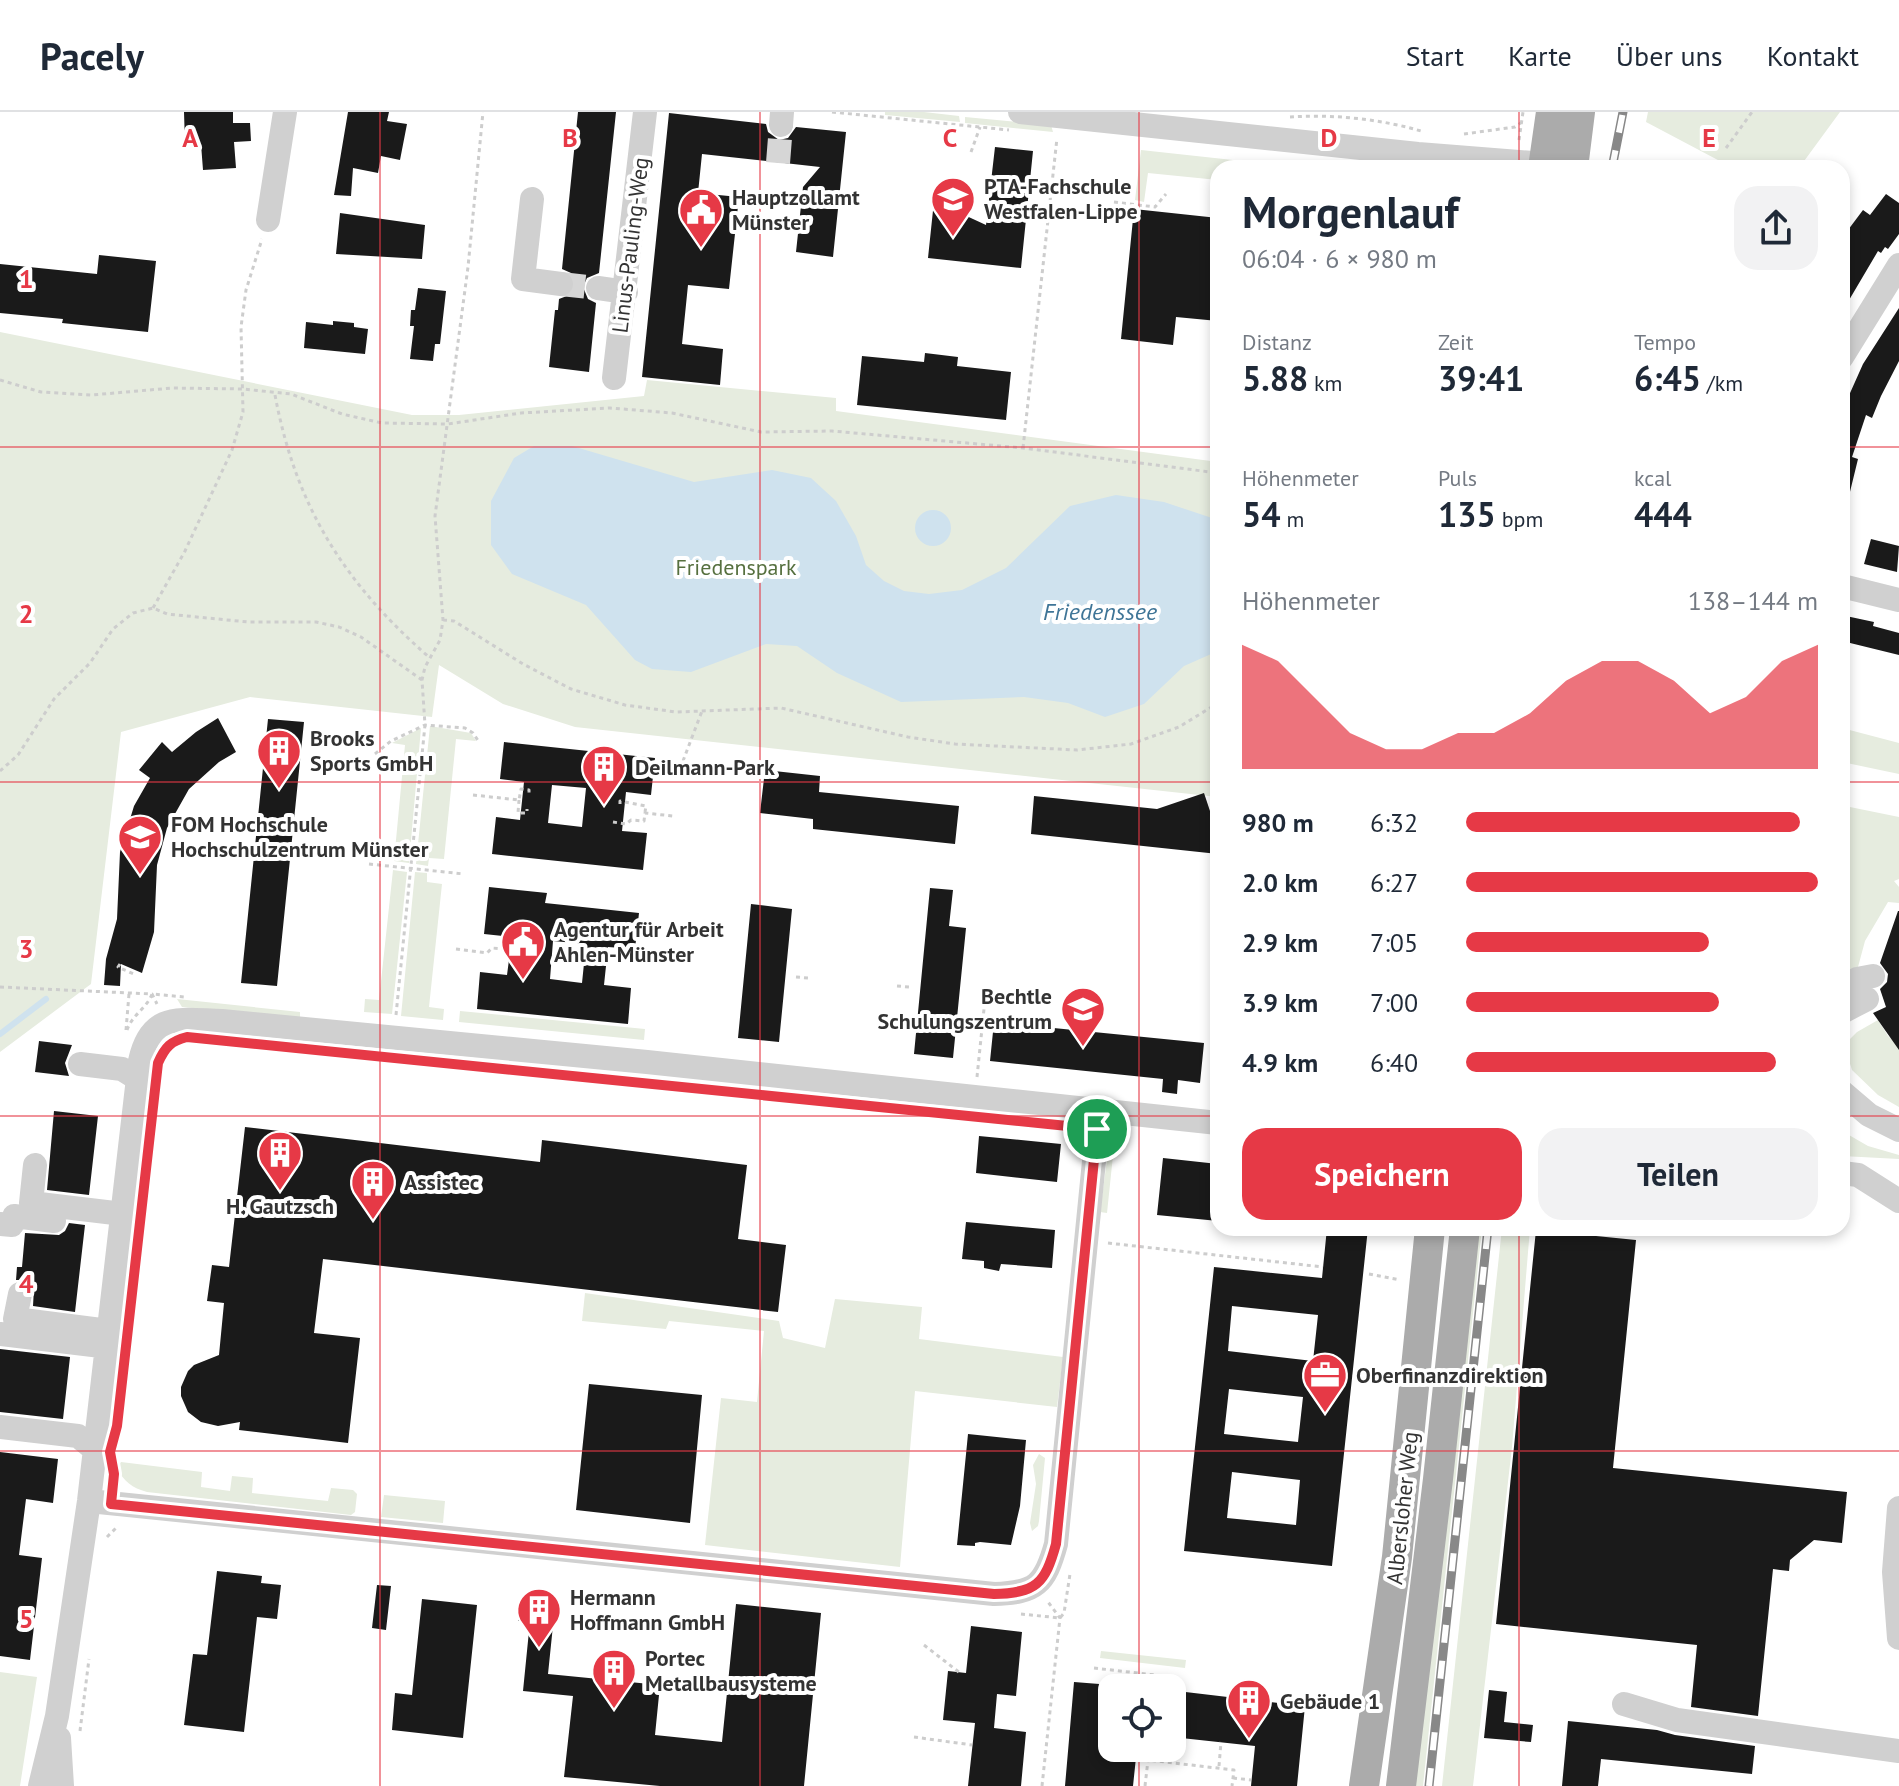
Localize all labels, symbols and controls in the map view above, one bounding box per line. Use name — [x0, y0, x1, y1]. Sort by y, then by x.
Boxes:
text: Pacely — [40, 31, 144, 80]
text: Start — [1406, 37, 1464, 74]
text: Karte — [1508, 37, 1572, 74]
text: Über uns — [1616, 37, 1723, 74]
text: Kontakt — [1767, 37, 1859, 74]
text: A — [182, 121, 198, 154]
text: B — [562, 121, 578, 154]
text: C — [943, 121, 957, 154]
text: D — [1321, 121, 1337, 154]
text: E — [1702, 121, 1716, 154]
street label: Linus-Pauling-Weg — [605, 156, 655, 334]
place label: PTA-Fachschule Westfalen-Lippe — [984, 172, 1138, 225]
school or university icon: PTA-Fachschule Westfalen-Lippe — [929, 175, 977, 238]
place label: Hauptzollamt Münster — [732, 183, 860, 236]
text: Morgenlauf — [1242, 183, 1459, 240]
public building icon: Hauptzollamt Münster — [677, 186, 725, 249]
button: share — [1734, 186, 1818, 270]
text: 06:04 · 6 × 980 m — [1242, 242, 1437, 275]
text: 1 — [19, 262, 33, 295]
text: Distanz — [1242, 328, 1312, 356]
text: Zeit — [1438, 328, 1473, 356]
text: Tempo — [1634, 328, 1696, 356]
text: 5.88 — [1242, 356, 1308, 400]
text: 39:41 — [1438, 356, 1524, 400]
text: 6:45 — [1634, 356, 1701, 400]
text: km — [1308, 369, 1342, 397]
text: /km — [1701, 369, 1743, 397]
text: Höhenmeter — [1242, 464, 1359, 492]
text: Puls — [1438, 464, 1477, 492]
text: kcal — [1634, 464, 1672, 492]
text: 54 — [1242, 492, 1281, 536]
text: 135 — [1438, 492, 1496, 536]
text: 444 — [1634, 492, 1692, 536]
text: m — [1281, 505, 1304, 533]
text: bpm — [1496, 505, 1543, 533]
park label: Friedenspark — [675, 553, 797, 581]
text: Höhenmeter — [1242, 584, 1380, 617]
text: 138–144 m — [1688, 584, 1818, 617]
water label: Friedenssee — [1043, 596, 1157, 627]
text: 2 — [19, 597, 33, 630]
place label: Brooks Sports GmbH — [310, 724, 433, 777]
building icon: Brooks Sports GmbH — [255, 727, 303, 790]
building icon: Deilmann-Park — [580, 743, 628, 806]
place label: Deilmann-Park — [635, 753, 775, 781]
text: 980 m — [1242, 806, 1314, 839]
text: 6:32 — [1370, 806, 1418, 839]
place label: FOM Hochschule Hochschulzentrum Münster — [171, 810, 429, 863]
school or university icon: FOM Hochschule Hochschulzentrum Münster — [116, 813, 164, 876]
text: 2.0 km — [1242, 866, 1318, 899]
text: 6:27 — [1370, 866, 1418, 899]
place label: Agentur für Arbeit Ahlen-Münster — [554, 915, 724, 968]
public building icon: Agentur für Arbeit Ahlen-Münster — [499, 918, 547, 981]
text: 2.9 km — [1242, 926, 1318, 959]
text: 7:05 — [1370, 926, 1418, 959]
text: 3 — [19, 932, 33, 965]
place label: Bechtle Schulungszentrum — [878, 982, 1052, 1035]
school or university icon: Bechtle Schulungszentrum — [1059, 985, 1107, 1048]
text: 3.9 km — [1242, 986, 1318, 1019]
text: 7:00 — [1370, 986, 1418, 1019]
text: 4.9 km — [1242, 1046, 1318, 1079]
text: 6:40 — [1370, 1046, 1418, 1079]
pin — [1063, 1095, 1131, 1163]
icon: arrive — [1075, 1107, 1119, 1151]
button: Speichern — [1242, 1128, 1522, 1220]
button: Teilen — [1538, 1128, 1818, 1220]
building icon: H. Gautzsch — [256, 1129, 304, 1192]
building icon: Assistec — [349, 1158, 397, 1221]
place label: Assistec — [404, 1168, 480, 1196]
place label: H. Gautzsch — [226, 1192, 334, 1220]
text: 4 — [19, 1267, 34, 1300]
office icon: Oberfinanzdirektion — [1301, 1351, 1349, 1414]
place label: Oberfinanzdirektion — [1356, 1361, 1543, 1389]
street label: Albersloher Weg — [1380, 1430, 1424, 1586]
place label: Hermann Hoffmann GmbH — [570, 1583, 725, 1636]
building icon: Hermann Hoffmann GmbH — [515, 1586, 563, 1649]
text: 5 — [19, 1602, 33, 1635]
place label: Portec Metallbausysteme — [645, 1644, 817, 1697]
building icon: Portec Metallbausysteme — [590, 1647, 638, 1710]
map controls — [1098, 1674, 1186, 1762]
button: locate — [1098, 1674, 1186, 1762]
building icon: Gebäude 1 — [1225, 1677, 1273, 1740]
place label: Gebäude 1 — [1280, 1687, 1380, 1715]

